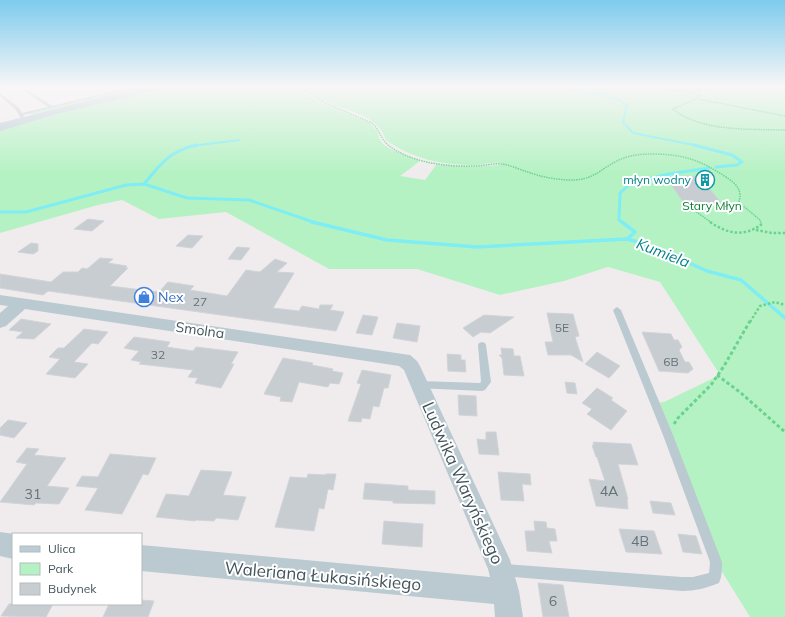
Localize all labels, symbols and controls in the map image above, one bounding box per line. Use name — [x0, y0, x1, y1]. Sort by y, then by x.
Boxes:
building icon: młyn wodny — [694, 169, 716, 191]
place label: młyn wodny — [623, 172, 692, 187]
park label: Stary Młyn — [682, 198, 742, 213]
water label: Kumiela — [634, 234, 692, 271]
shop icon: Nex — [133, 286, 155, 308]
place label: Nex — [158, 288, 184, 306]
house number: 27 — [193, 294, 207, 309]
street label: Smolna — [175, 318, 225, 342]
house number: 5E — [555, 320, 569, 335]
house number: 32 — [151, 347, 165, 362]
house number: 6B — [663, 354, 679, 369]
street label: Ludwika Waryńskiego — [417, 398, 509, 568]
house number: 4A — [600, 482, 619, 500]
house number: 31 — [25, 485, 41, 503]
house number: 4B — [631, 532, 649, 550]
legend — [12, 533, 142, 605]
text: Ulica — [48, 541, 76, 556]
street label: Waleriana Łukasińskiego — [224, 556, 422, 595]
text: Park — [48, 561, 74, 576]
text: Budynek — [48, 581, 97, 596]
house number: 6 — [549, 592, 557, 610]

